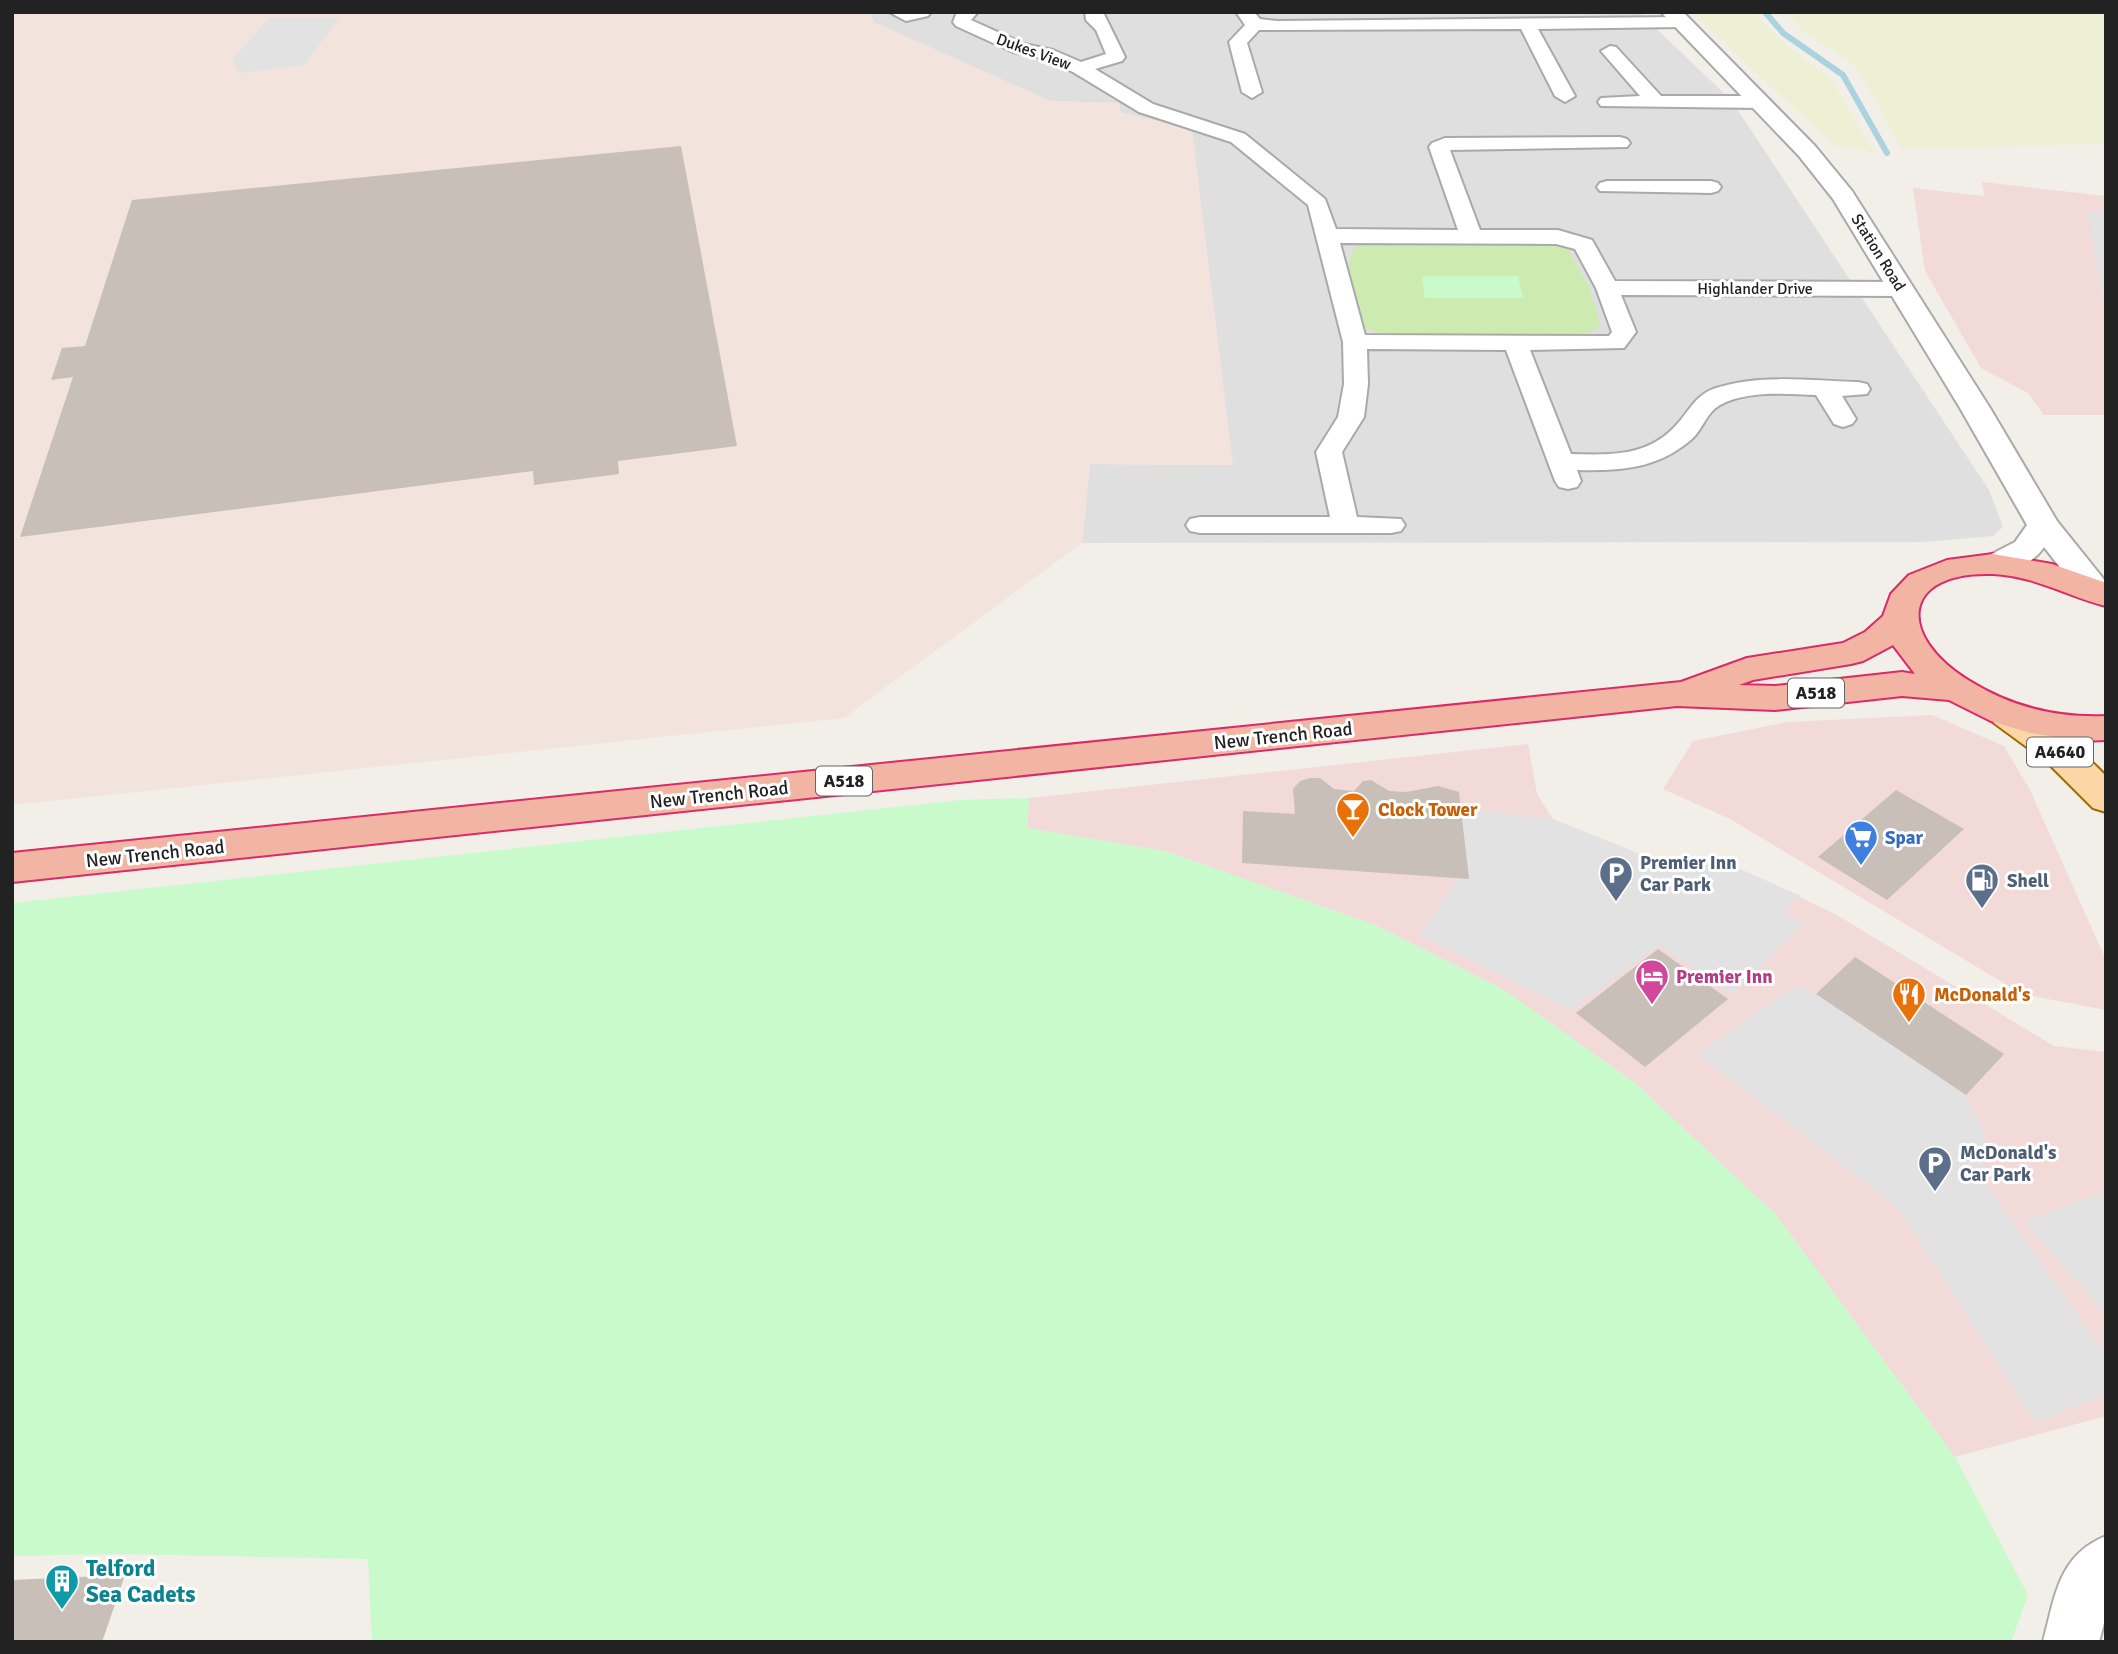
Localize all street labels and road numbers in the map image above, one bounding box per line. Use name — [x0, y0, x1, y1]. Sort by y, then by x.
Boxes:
street label: Dukes View — [993, 29, 1074, 75]
street label: Station Road — [1847, 210, 1910, 295]
street label: Highlander Drive — [1697, 279, 1813, 299]
road number: A518 — [1788, 678, 1844, 708]
street label: New Trench Road — [1213, 717, 1354, 755]
road number: A4640 — [2027, 738, 2093, 766]
road number: A518 — [816, 766, 872, 796]
street label: New Trench Road — [649, 776, 790, 814]
street label: New Trench Road — [85, 835, 226, 873]

